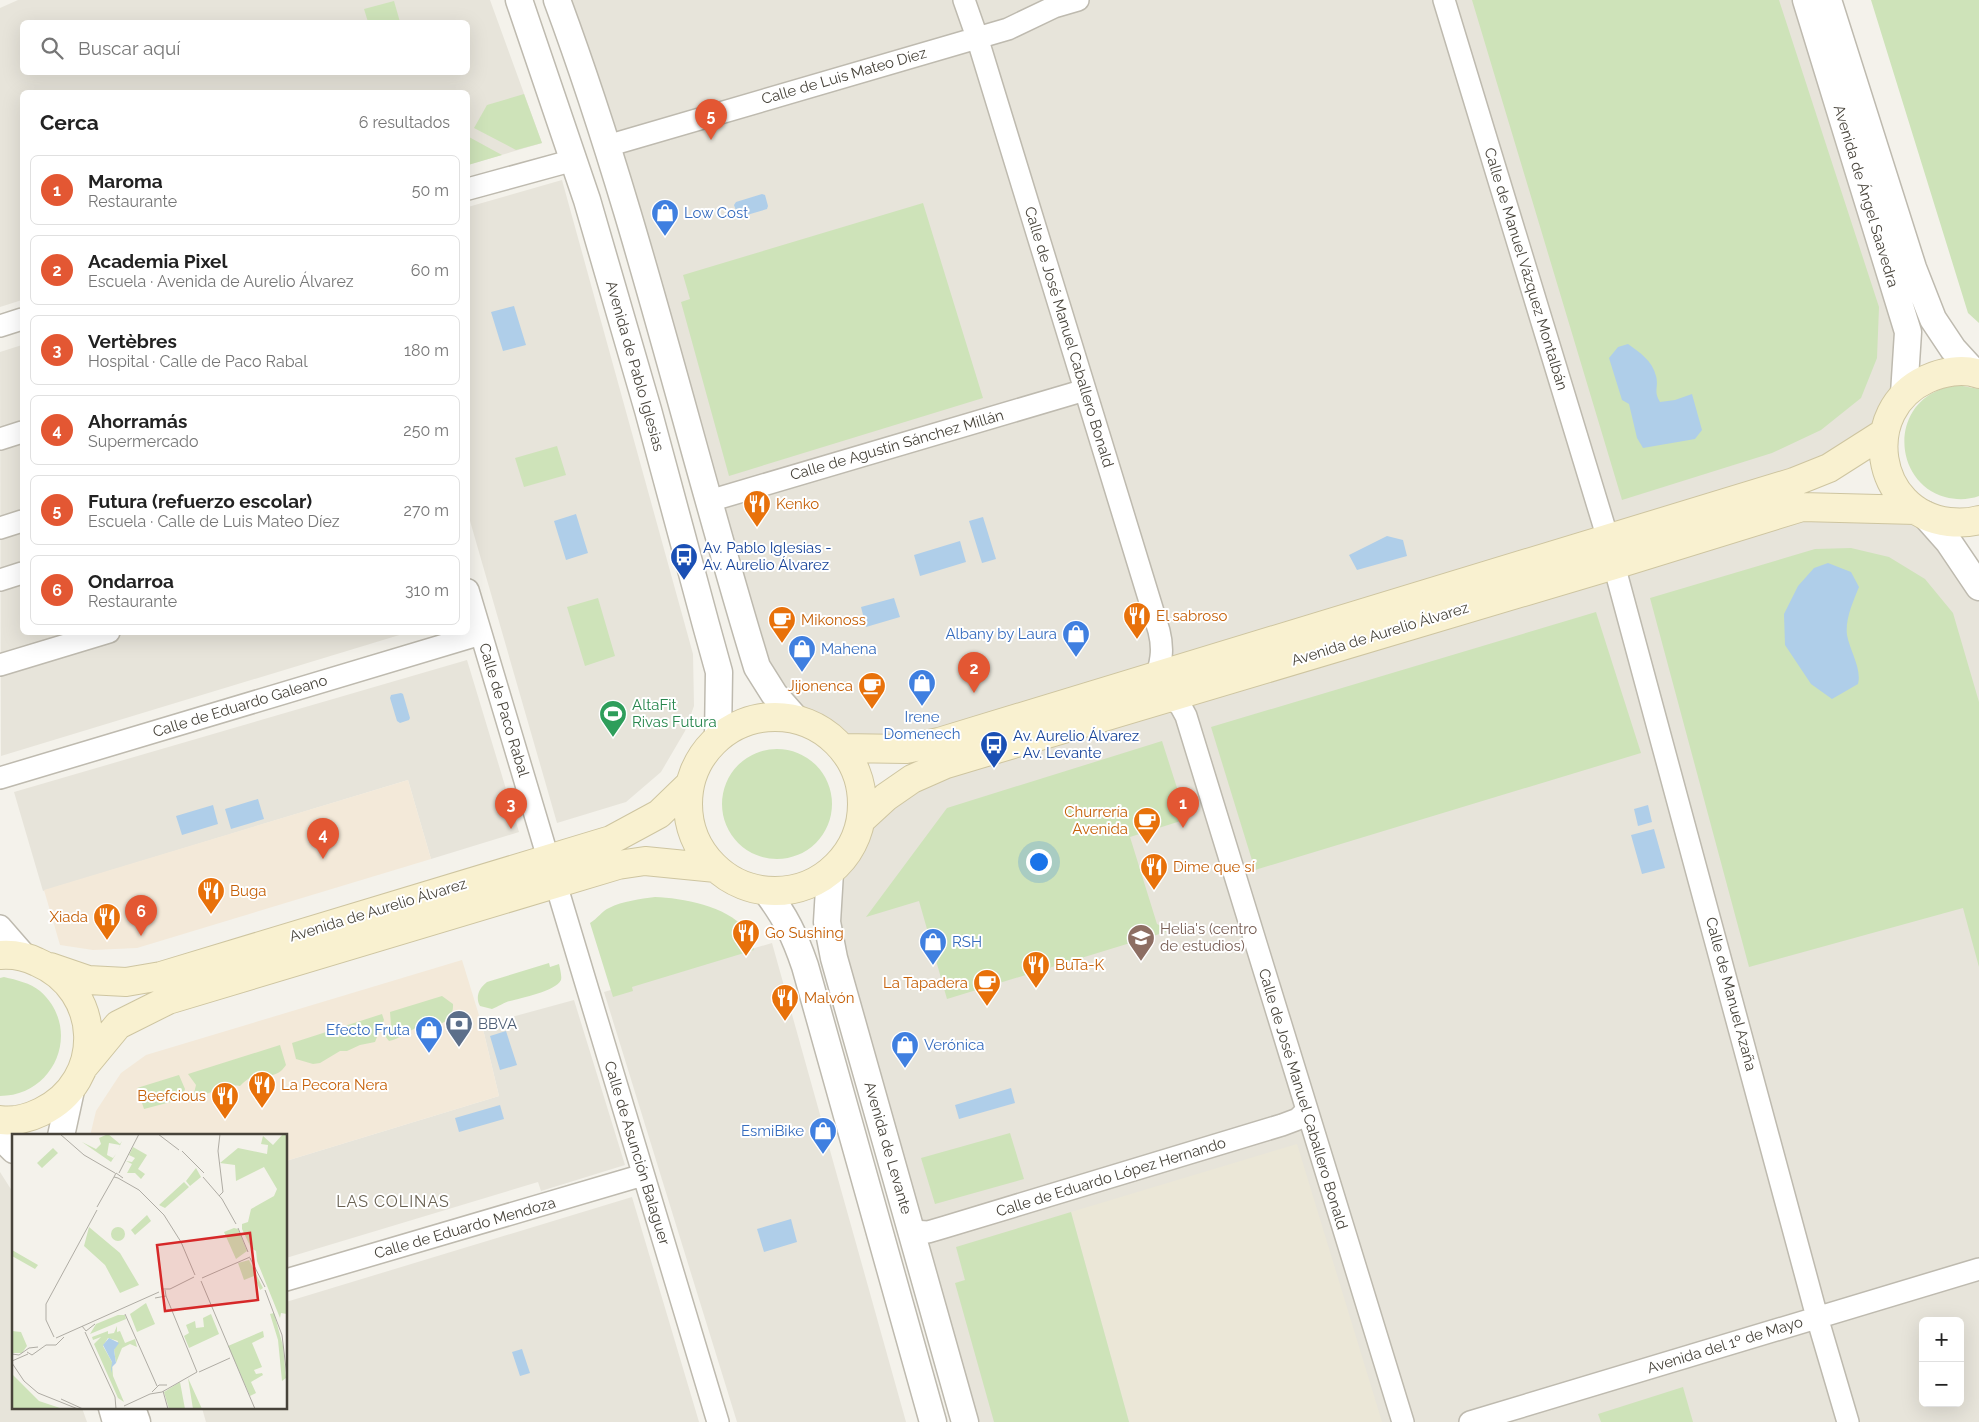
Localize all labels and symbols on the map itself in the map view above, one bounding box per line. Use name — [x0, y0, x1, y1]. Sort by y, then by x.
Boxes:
street label: Calle de Luis Mateo Díez — [759, 44, 929, 108]
pin: 5 — [695, 99, 727, 140]
street label: Avenida de Ángel Saavedra — [1830, 103, 1902, 289]
street label: Calle de Manuel Vázquez Montalbán — [1480, 145, 1572, 393]
shop icon: Low Cost — [650, 198, 680, 237]
place label: Low Cost — [684, 204, 748, 222]
street label: Calle de José Manuel Caballero Bonald — [1021, 204, 1117, 470]
street label: Avenida de Pablo Iglesias — [602, 279, 668, 453]
street label: Calle de Agustín Sánchez Millán — [788, 406, 1006, 484]
restaurant icon: Kenko — [742, 489, 772, 528]
place label: Kenko — [776, 495, 819, 513]
place label: Av. Pablo Iglesias - Av. Aurelio Álvarez — [703, 539, 832, 574]
bus stop icon: Av. Pablo Iglesias - Av. Aurelio Álvarez — [669, 542, 699, 581]
street label: Avenida de Aurelio Álvarez — [1289, 598, 1471, 670]
restaurant icon: El sabroso — [1122, 601, 1152, 640]
cafe icon: Mikonoss — [767, 605, 797, 644]
place label: El sabroso — [1156, 607, 1227, 625]
place label: Mikonoss — [801, 611, 866, 629]
shop icon: Albany by Laura — [1061, 619, 1091, 658]
place label: Albany by Laura — [945, 625, 1057, 643]
shop icon: Mahena — [787, 634, 817, 673]
place label: Mahena — [821, 640, 877, 658]
street label: Calle de Paco Rabal — [475, 641, 533, 780]
pin: 2 — [958, 652, 990, 693]
shop icon: Irene Domenech — [907, 668, 937, 707]
street label: Calle de Eduardo Galeano — [151, 671, 329, 741]
cafe icon: Jijonenca — [857, 671, 887, 710]
place label: Jijonenca — [788, 677, 853, 695]
place label: AltaFit Rivas Futura — [632, 696, 717, 731]
sports icon: AltaFit Rivas Futura — [598, 699, 628, 738]
place label: Irene Domenech — [884, 708, 960, 743]
place label: Av. Aurelio Álvarez - Av. Levante — [1013, 727, 1139, 762]
bus stop icon: Av. Aurelio Álvarez - Av. Levante — [979, 730, 1009, 769]
pin: 1 — [1167, 787, 1199, 828]
pin: 3 — [495, 788, 527, 829]
place label: Churrería Avenida — [1064, 803, 1128, 838]
cafe icon: Churrería Avenida — [1132, 806, 1162, 845]
pin: 4 — [307, 818, 339, 859]
your location — [1026, 849, 1052, 875]
restaurant icon: Dime que sí — [1139, 852, 1169, 891]
place label: Dime que sí — [1173, 858, 1255, 876]
street label: Avenida de Aurelio Álvarez — [287, 874, 469, 946]
restaurant icon: Buga — [196, 876, 226, 915]
place label: Buga — [230, 882, 266, 900]
pin: 6 — [125, 895, 157, 936]
restaurant icon: Xiada — [92, 902, 122, 941]
place label: Xiada — [50, 908, 88, 926]
street label: Calle de Manuel Azaña — [1702, 915, 1760, 1073]
restaurant icon: Go Sushing — [731, 918, 761, 957]
place label: Helia's (centro de estudios) — [1160, 920, 1257, 955]
school or university icon: Helia's (centro de estudios) — [1126, 923, 1156, 962]
place label: Go Sushing — [765, 924, 844, 942]
shop icon: RSH — [918, 927, 948, 966]
place label: RSH — [952, 933, 982, 951]
restaurant icon: BuTa-K — [1021, 950, 1051, 989]
place label: BuTa-K — [1055, 956, 1105, 974]
street label: Calle de José Manuel Caballero Bonald — [1255, 966, 1351, 1232]
cafe icon: La Tapadera — [972, 968, 1002, 1007]
place label: La Tapadera — [883, 974, 968, 992]
restaurant icon: Malvón — [770, 983, 800, 1022]
place label: Malvón — [804, 989, 854, 1007]
bank icon: BBVA — [444, 1009, 474, 1048]
shop icon: Efecto Fruta — [414, 1015, 444, 1054]
place label: BBVA — [478, 1015, 517, 1033]
place label: Efecto Fruta — [326, 1021, 410, 1039]
shop icon: Verónica — [890, 1030, 920, 1069]
place label: Verónica — [924, 1036, 984, 1054]
street label: Calle de Asunción Balaguer — [600, 1059, 674, 1248]
restaurant icon: La Pecora Nera — [247, 1070, 277, 1109]
place label: La Pecora Nera — [281, 1076, 388, 1094]
street label: Avenida de Levante — [860, 1080, 916, 1217]
restaurant icon: Beefcious — [210, 1081, 240, 1120]
place label: Beefcious — [137, 1087, 206, 1105]
shop icon: EsmiBike — [808, 1116, 838, 1155]
place label: EsmiBike — [741, 1122, 804, 1140]
street label: Calle de Eduardo López Hernando — [994, 1133, 1228, 1221]
inset map — [12, 1134, 288, 1410]
district label: LAS COLINAS — [336, 1192, 450, 1211]
street label: Calle de Eduardo Mendoza — [372, 1193, 558, 1263]
street label: Avenida del 1º de Mayo — [1645, 1313, 1805, 1377]

